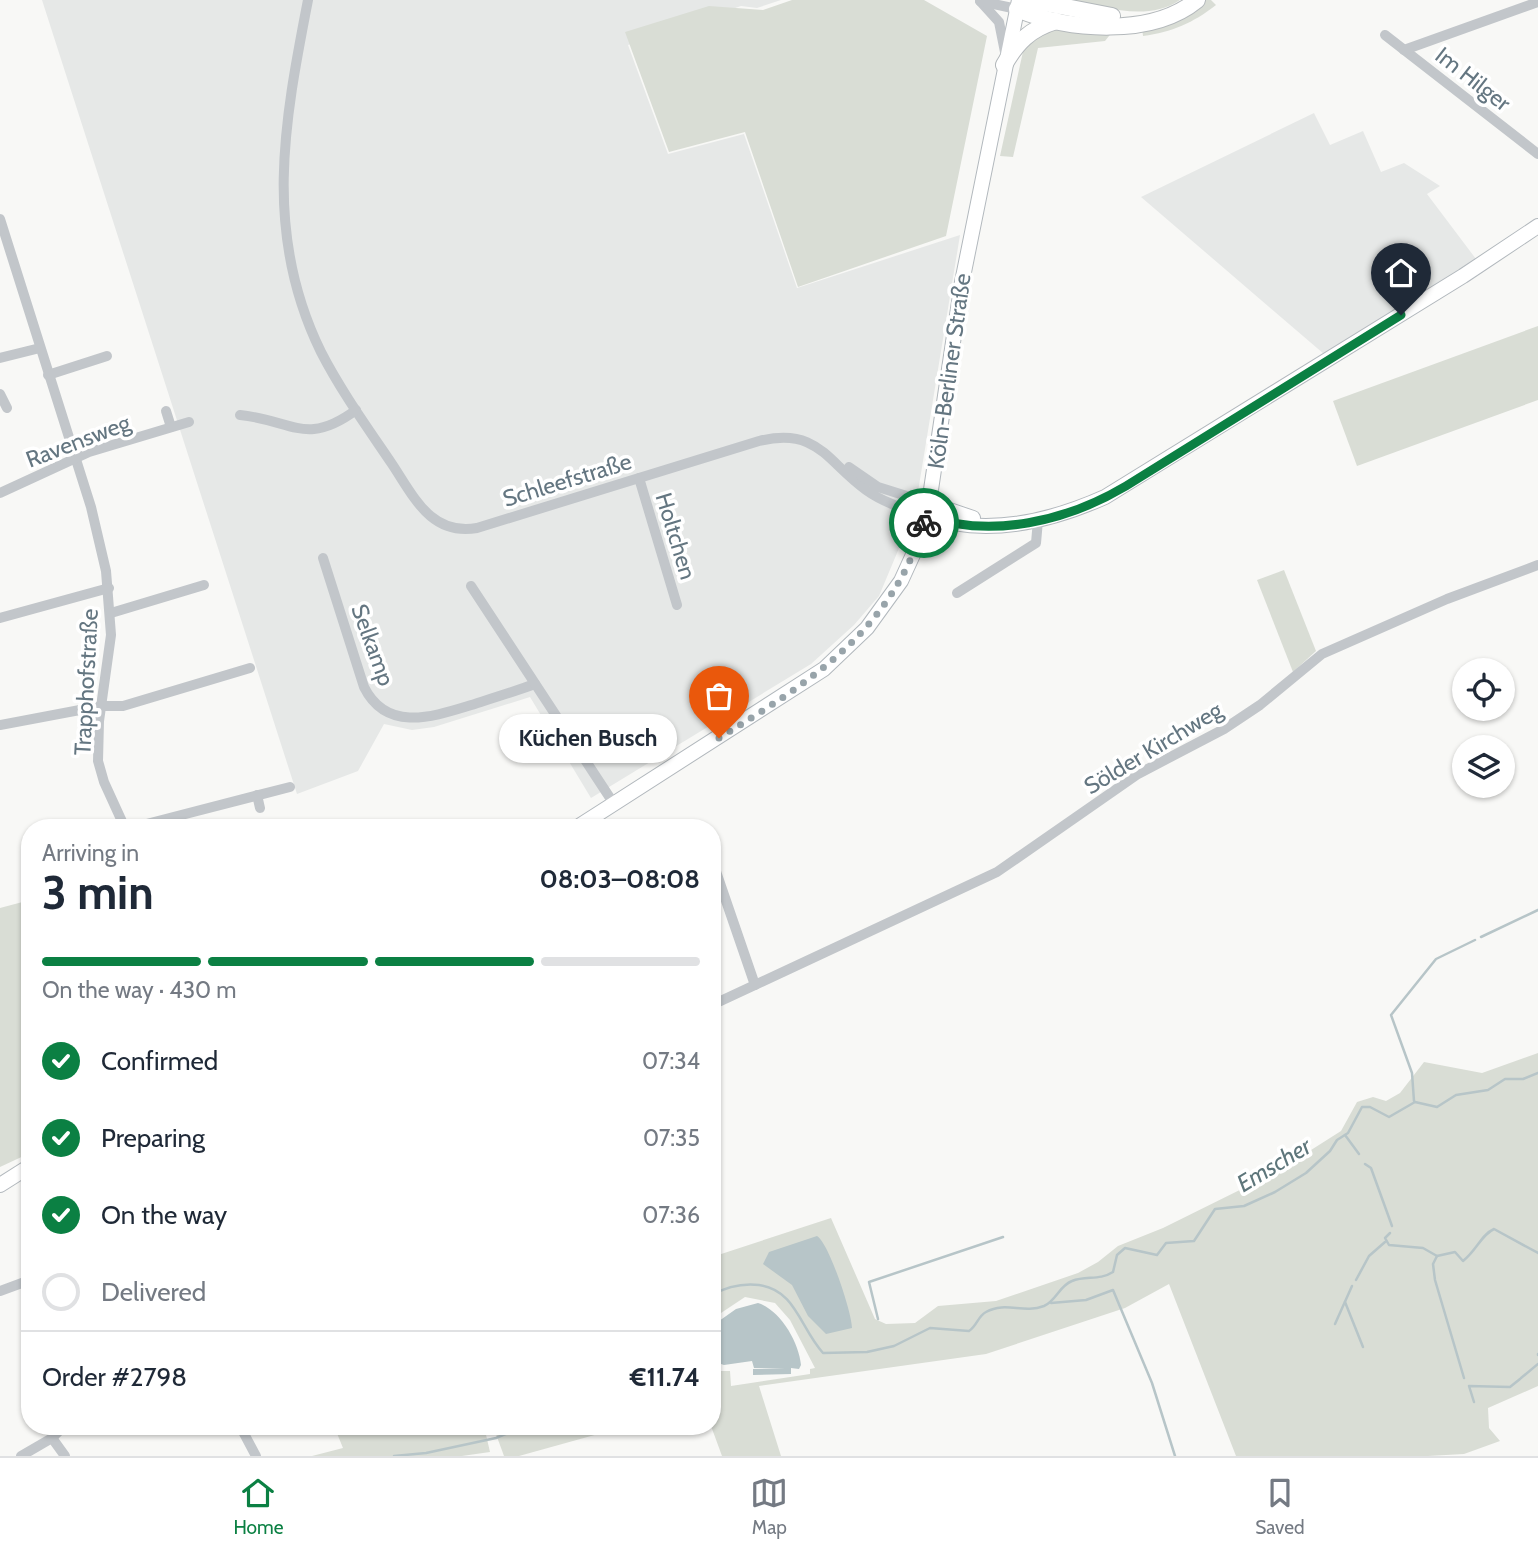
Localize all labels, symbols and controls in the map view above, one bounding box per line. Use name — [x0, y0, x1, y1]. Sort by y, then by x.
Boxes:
street label: Im Hilger — [1430, 41, 1517, 118]
pin — [1371, 243, 1431, 315]
icon: home — [1382, 254, 1420, 292]
street label: Köln-Berliner Straße — [921, 271, 977, 470]
street label: Ravensweg — [22, 408, 135, 474]
street label: Schleefstraße — [499, 447, 635, 513]
courier — [889, 488, 959, 558]
street label: Holtchen — [650, 489, 702, 583]
icon: bike — [905, 504, 943, 542]
street label: Selkamp — [345, 600, 401, 690]
street label: Trapphofstraße — [68, 608, 104, 756]
map controls — [1452, 658, 1515, 798]
button: locate — [1452, 658, 1515, 721]
pin — [689, 666, 749, 738]
icon: bag — [700, 677, 738, 715]
street label: Sölder Kirchweg — [1079, 695, 1228, 800]
callout: Küchen Busch — [498, 714, 677, 762]
text: Küchen Busch — [518, 724, 658, 752]
button: layers — [1452, 735, 1515, 798]
text: Arriving in — [42, 839, 139, 867]
text: 08:03–08:08 — [540, 863, 700, 895]
text: 3 min — [42, 865, 154, 921]
text: On the way · 430 m — [42, 976, 237, 1004]
icon: check — [42, 1042, 80, 1080]
text: Confirmed — [101, 1045, 218, 1077]
text: 07:34 — [642, 1047, 700, 1075]
icon: check — [42, 1119, 80, 1157]
text: Preparing — [101, 1122, 205, 1154]
text: 07:35 — [643, 1124, 700, 1152]
water label: Emscher — [1231, 1130, 1318, 1198]
icon: check — [42, 1196, 80, 1234]
text: On the way — [101, 1199, 227, 1231]
text: 07:36 — [642, 1201, 700, 1229]
text: Delivered — [101, 1276, 206, 1308]
text: Order #2798 — [42, 1361, 187, 1393]
text: €11.74 — [630, 1361, 700, 1393]
tab: Home — [233, 1474, 283, 1539]
tab: Map — [750, 1474, 788, 1539]
tab: Saved — [1255, 1474, 1305, 1539]

